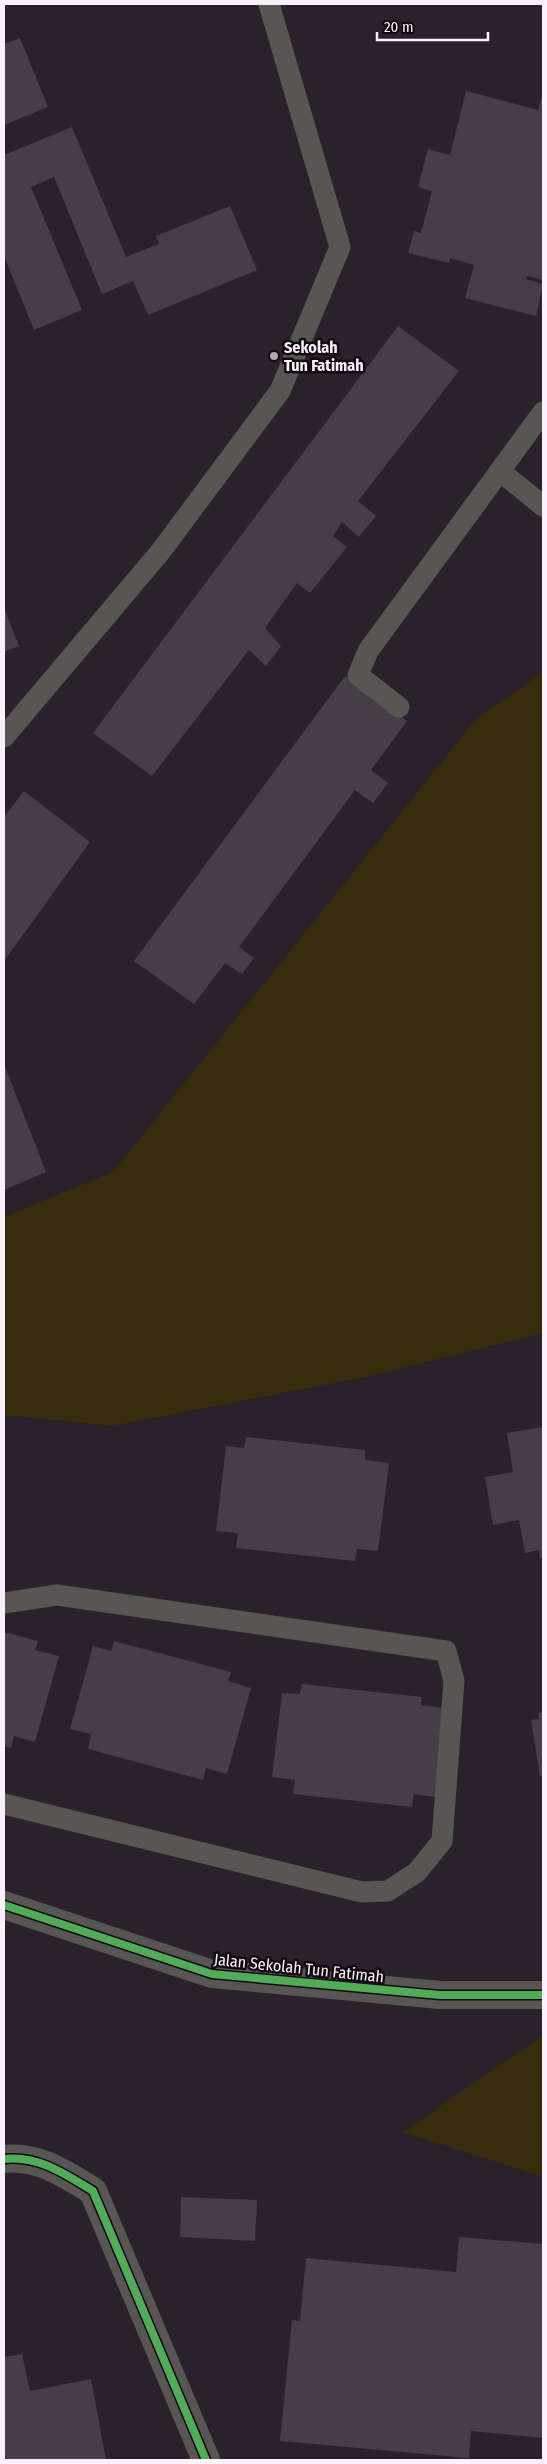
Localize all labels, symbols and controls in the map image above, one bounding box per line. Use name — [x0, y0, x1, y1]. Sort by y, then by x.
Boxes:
scale bar — [377, 10, 488, 42]
text: 20 m — [384, 18, 414, 36]
place label: Sekolah Tun Fatimah — [284, 338, 364, 375]
marker: Sekolah Tun Fatimah — [268, 350, 280, 362]
street label: Jalan Sekolah Tun Fatimah — [213, 1950, 385, 1986]

